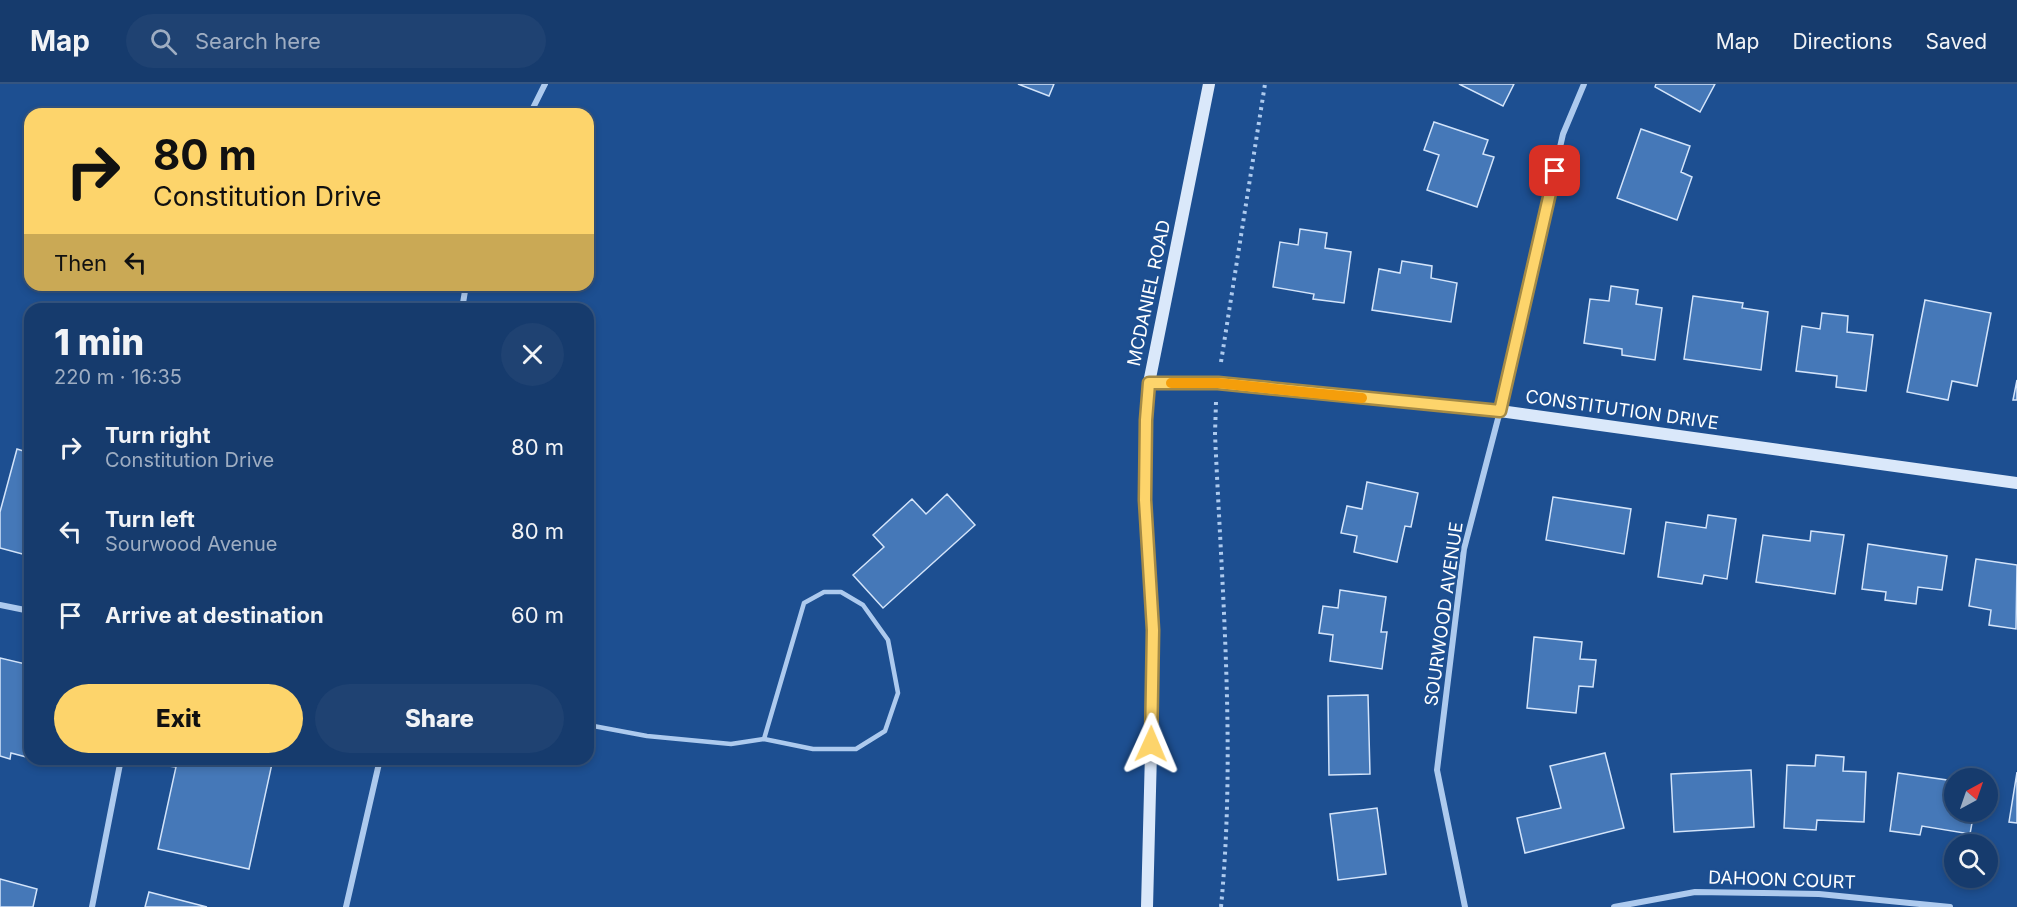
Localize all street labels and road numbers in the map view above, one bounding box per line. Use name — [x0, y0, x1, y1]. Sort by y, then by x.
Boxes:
street label: MCDANIEL ROAD — [1123, 218, 1174, 368]
street label: CONSTITUTION DRIVE — [1524, 386, 1720, 433]
street label: SOURWOOD AVENUE — [1420, 520, 1467, 707]
street label: DAHOON COURT — [1708, 866, 1856, 893]

